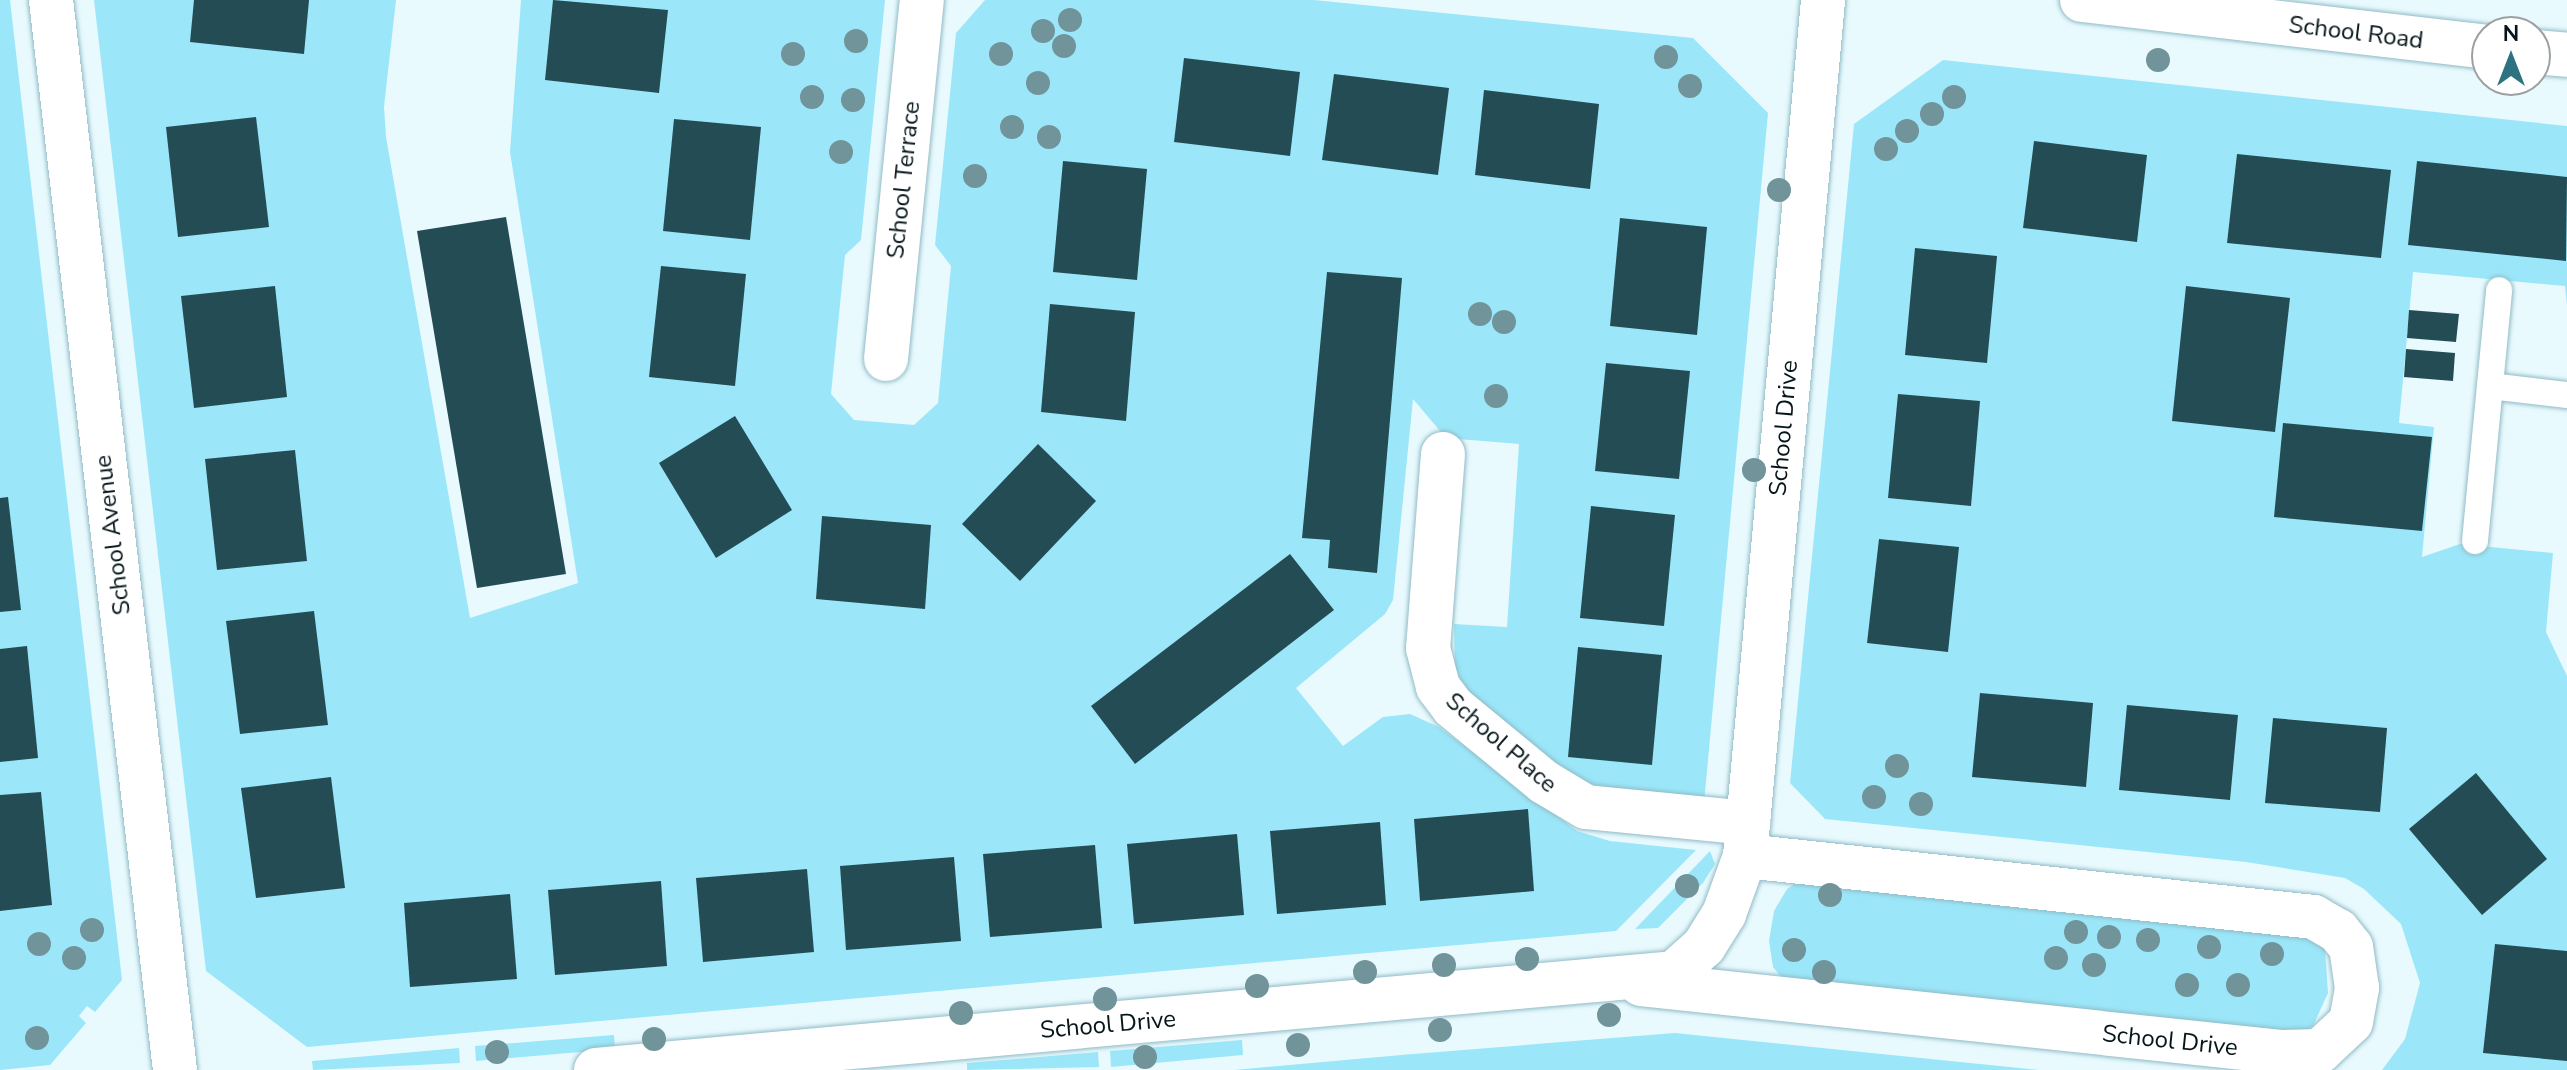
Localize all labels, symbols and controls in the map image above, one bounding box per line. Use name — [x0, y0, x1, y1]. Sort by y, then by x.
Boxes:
street label: School Road — [2287, 10, 2425, 56]
north arrow — [2471, 16, 2551, 96]
text: N — [2503, 19, 2519, 49]
street label: School Terrace — [881, 100, 927, 260]
street label: School Drive — [1764, 359, 1804, 497]
street label: School Avenue — [89, 453, 137, 617]
street label: School Place — [1439, 687, 1563, 799]
street label: School Drive — [1039, 1005, 1177, 1045]
street label: School Drive — [2101, 1020, 2239, 1062]

